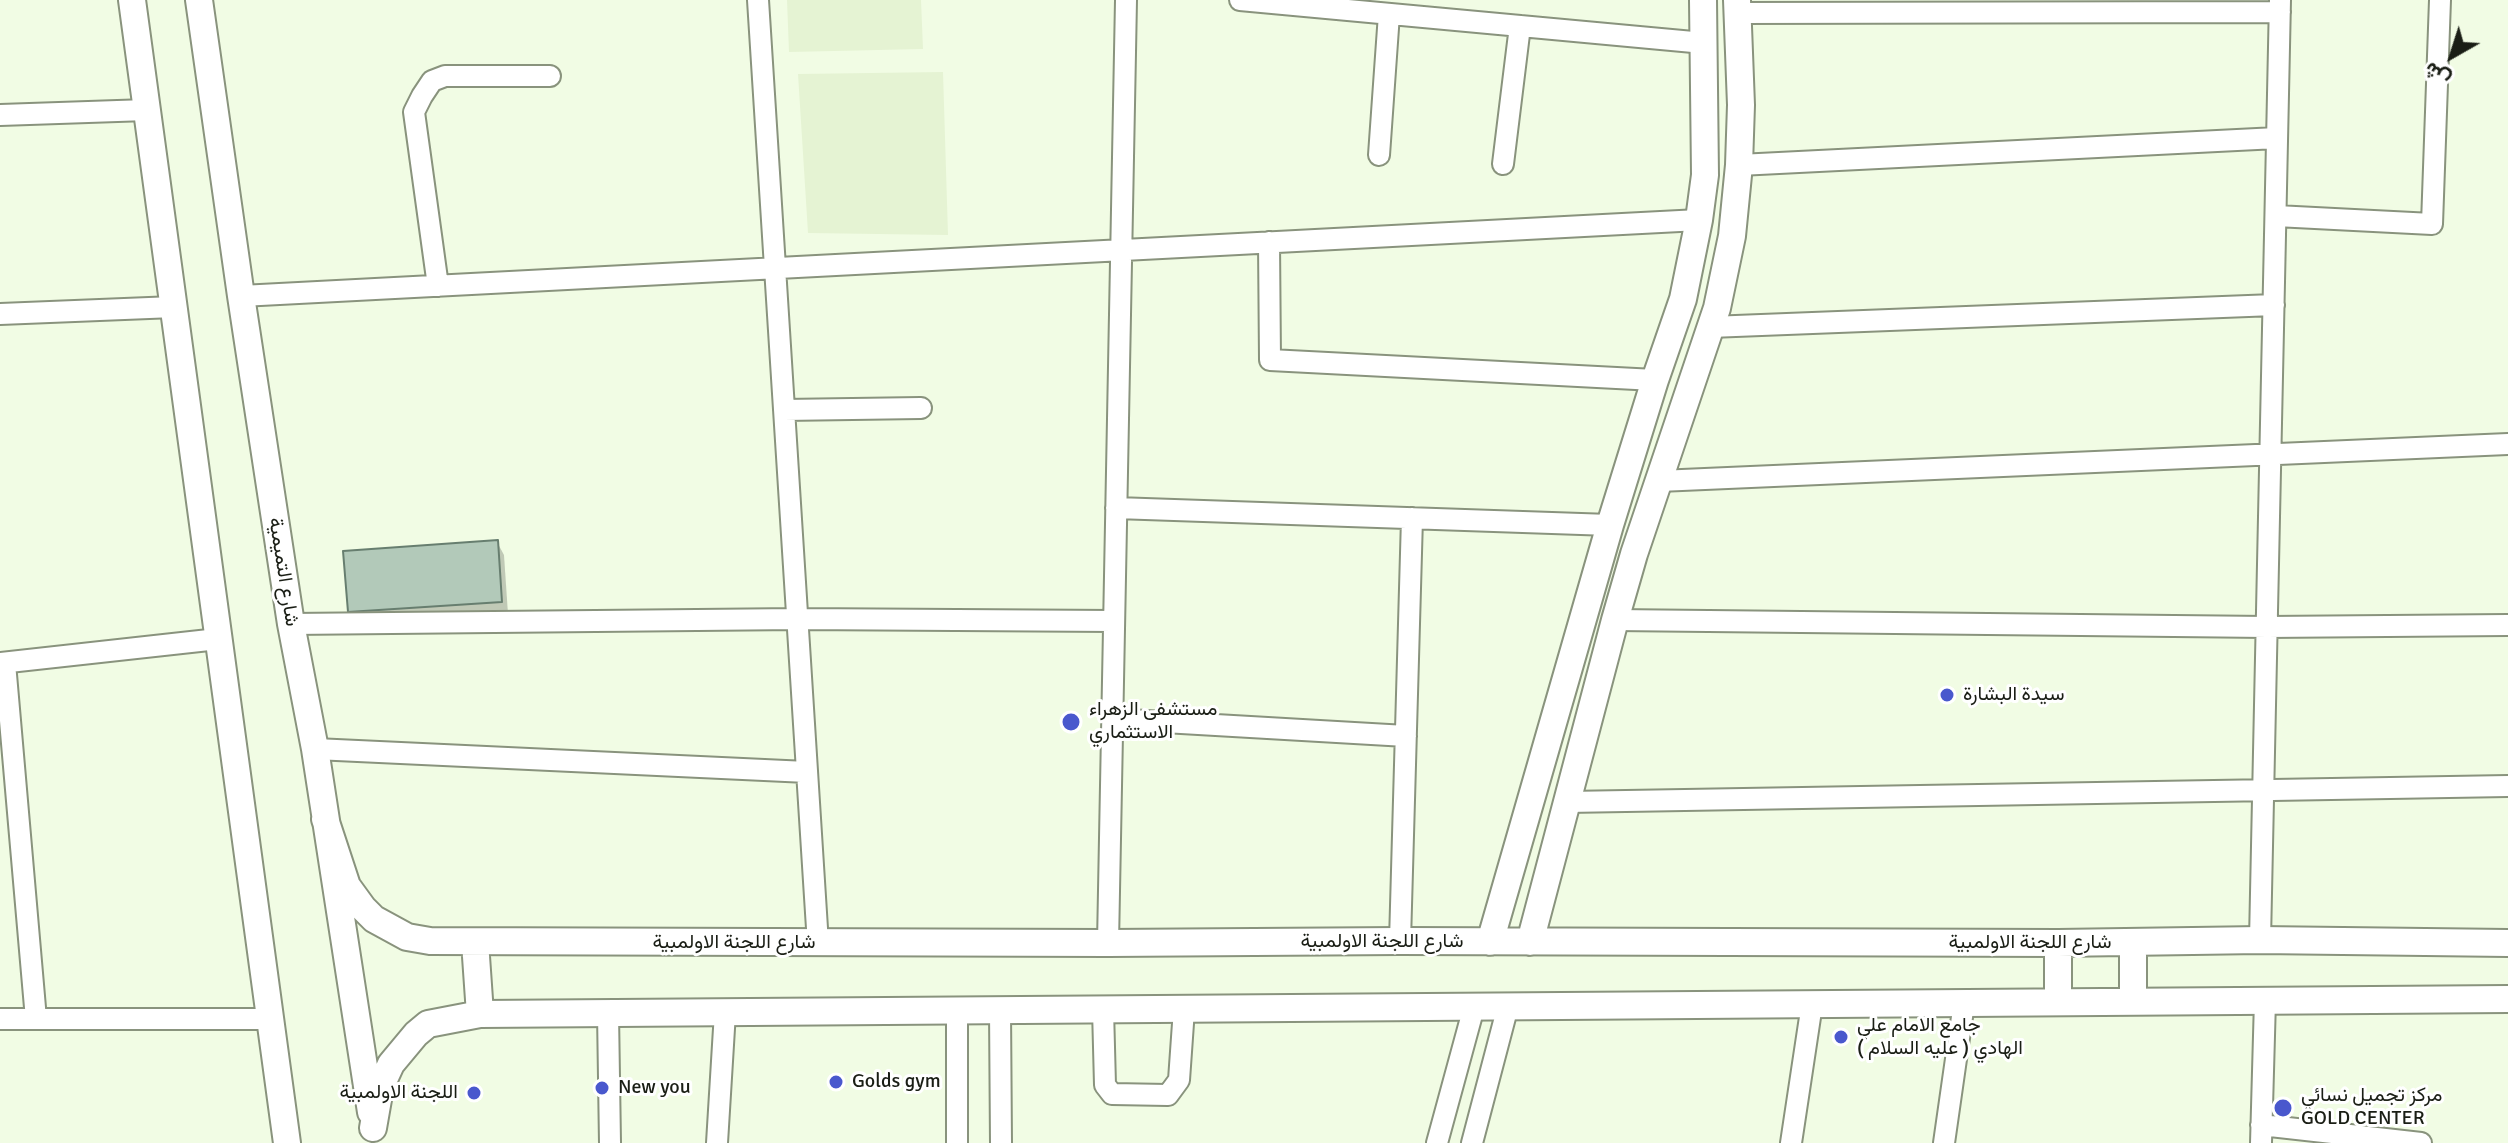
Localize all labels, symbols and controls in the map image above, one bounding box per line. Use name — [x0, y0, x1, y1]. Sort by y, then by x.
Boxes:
north arrow — [2412, 16, 2492, 96]
text: ش — [2418, 56, 2455, 94]
street label: شارع التميمية — [263, 516, 303, 628]
place label: سيدة البشارة — [1963, 683, 2064, 707]
marker: سيدة البشارة — [1938, 686, 1956, 704]
place label: مستشفى الزهراء الاستثماري — [1089, 698, 1217, 745]
marker: مستشفى الزهراء الاستثماري — [1060, 711, 1082, 733]
street label: شارع اللجنة الاولمبية — [1300, 930, 1464, 954]
street label: شارع اللجنة الاولمبية — [652, 931, 816, 955]
street label: شارع اللجنة الاولمبية — [1948, 931, 2112, 955]
place label: جامع الامام علي الهادي ( عليه السلام ) — [1857, 1014, 2023, 1061]
marker: جامع الامام علي الهادي ( عليه السلام ) — [1832, 1028, 1850, 1046]
place label: Golds gym — [852, 1070, 941, 1094]
marker: Golds gym — [827, 1073, 845, 1091]
place label: New you — [618, 1076, 691, 1100]
marker: New you — [593, 1079, 611, 1097]
place label: اللجنة الاولمبية — [339, 1081, 458, 1105]
marker: اللجنة الاولمبية — [465, 1084, 483, 1102]
place label: مركز تجميل نسائي GOLD CENTER — [2301, 1084, 2442, 1131]
marker: مركز تجميل نسائي GOLD CENTER — [2272, 1097, 2294, 1119]

